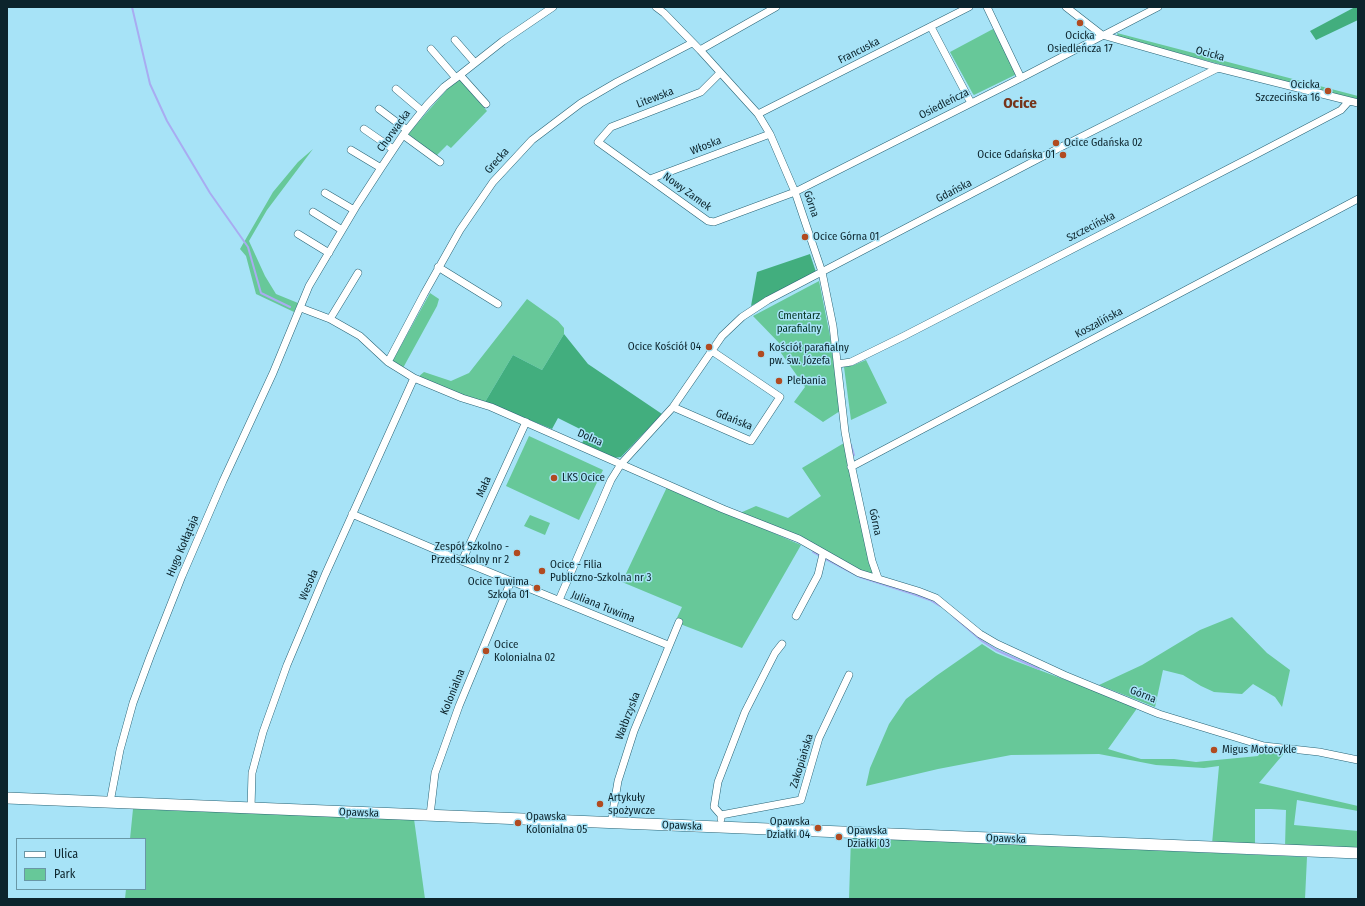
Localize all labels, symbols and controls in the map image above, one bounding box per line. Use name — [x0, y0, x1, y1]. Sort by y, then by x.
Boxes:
marker: Ocicka Osiedleńcza 17 — [1075, 18, 1085, 28]
place label: Ocicka Osiedleńcza 17 — [1047, 29, 1113, 55]
street label: Francuska — [836, 35, 882, 67]
street label: Ocicka — [1194, 44, 1226, 64]
place label: Ocicka Szczecińska 16 — [1255, 78, 1320, 104]
street label: Litewska — [635, 85, 675, 111]
street label: Osiedleńcza — [917, 86, 971, 122]
marker: Ocicka Szczecińska 16 — [1323, 86, 1333, 96]
district label: Ocice — [1003, 95, 1037, 113]
street label: Chorwacka — [374, 108, 414, 154]
street label: Włoska — [689, 134, 723, 158]
place label: Ocice Gdańska 02 — [1064, 136, 1142, 150]
marker: Ocice Gdańska 02 — [1051, 138, 1061, 148]
street label: Grecka — [482, 145, 512, 177]
place label: Ocice Gdańska 01 — [977, 148, 1055, 162]
marker: Ocice Gdańska 01 — [1058, 150, 1068, 160]
street label: Nowy Zamek — [660, 170, 714, 214]
street label: Gdańska — [934, 176, 974, 206]
street label: Górna — [800, 189, 822, 219]
street label: Szczecińska — [1065, 209, 1117, 245]
place label: Ocice Górna 01 — [813, 230, 879, 244]
marker: Ocice Górna 01 — [800, 232, 810, 242]
street label: Koszalińska — [1073, 305, 1125, 341]
park label: Cmentarz parafialny — [777, 309, 821, 335]
place label: Ocice Kościół 04 — [628, 340, 701, 354]
place label: Kościół parafialny pw. św. Józefa — [769, 341, 849, 367]
marker: Ocice Kościół 04 — [704, 342, 714, 352]
marker: Kościół parafialny pw. św. Józefa — [756, 349, 766, 359]
place label: Plebania — [787, 374, 826, 388]
marker: Plebania — [774, 376, 784, 386]
street label: Gdańska — [714, 407, 754, 433]
street label: Dolna — [575, 427, 605, 449]
place label: LKS Ocice — [562, 471, 605, 485]
marker: LKS Ocice — [549, 473, 559, 483]
street label: Mała — [474, 474, 494, 500]
street label: Górna — [866, 507, 884, 537]
street label: Hugo Kołłątaja — [164, 513, 202, 579]
place label: Zespół Szkolno - Przedszkolny nr 2 — [431, 540, 509, 566]
marker: Zespół Szkolno - Przedszkolny nr 2 — [512, 548, 522, 558]
place label: Ocice - Filia Publiczno-Szkolna nr 3 — [550, 558, 651, 584]
marker: Ocice - Filia Publiczno-Szkolna nr 3 — [537, 566, 547, 576]
street label: Wesoła — [297, 567, 321, 603]
place label: Ocice Tuwima Szkoła 01 — [468, 575, 529, 601]
marker: Ocice Tuwima Szkoła 01 — [532, 583, 542, 593]
street label: Juliana Tuwima — [569, 588, 637, 626]
place label: Ocice Kolonialna 02 — [494, 638, 555, 664]
marker: Ocice Kolonialna 02 — [481, 646, 491, 656]
street label: Kolonialna — [438, 667, 468, 717]
street label: Górna — [1128, 684, 1158, 706]
street label: Wałbrzyska — [613, 690, 643, 742]
street label: Zakopiańska — [787, 732, 817, 790]
place label: Migus Motocykle — [1222, 743, 1297, 757]
marker: Migus Motocykle — [1209, 745, 1219, 755]
place label: Artykuły spożywcze — [608, 791, 655, 817]
marker: Artykuły spożywcze — [595, 799, 605, 809]
street label: Opawska — [339, 806, 379, 820]
place label: Opawska Kolonialna 05 — [526, 810, 587, 836]
place label: Opawska Działki 04 — [767, 815, 810, 841]
marker: Opawska Kolonialna 05 — [513, 818, 523, 828]
street label: Opawska — [662, 819, 702, 833]
marker: Opawska Działki 04 — [813, 823, 823, 833]
place label: Opawska Działki 03 — [847, 824, 890, 850]
marker: Opawska Działki 03 — [834, 832, 844, 842]
street label: Opawska — [986, 832, 1026, 846]
legend — [16, 838, 146, 890]
text: Ulica — [54, 847, 78, 861]
text: Park — [54, 867, 75, 881]

